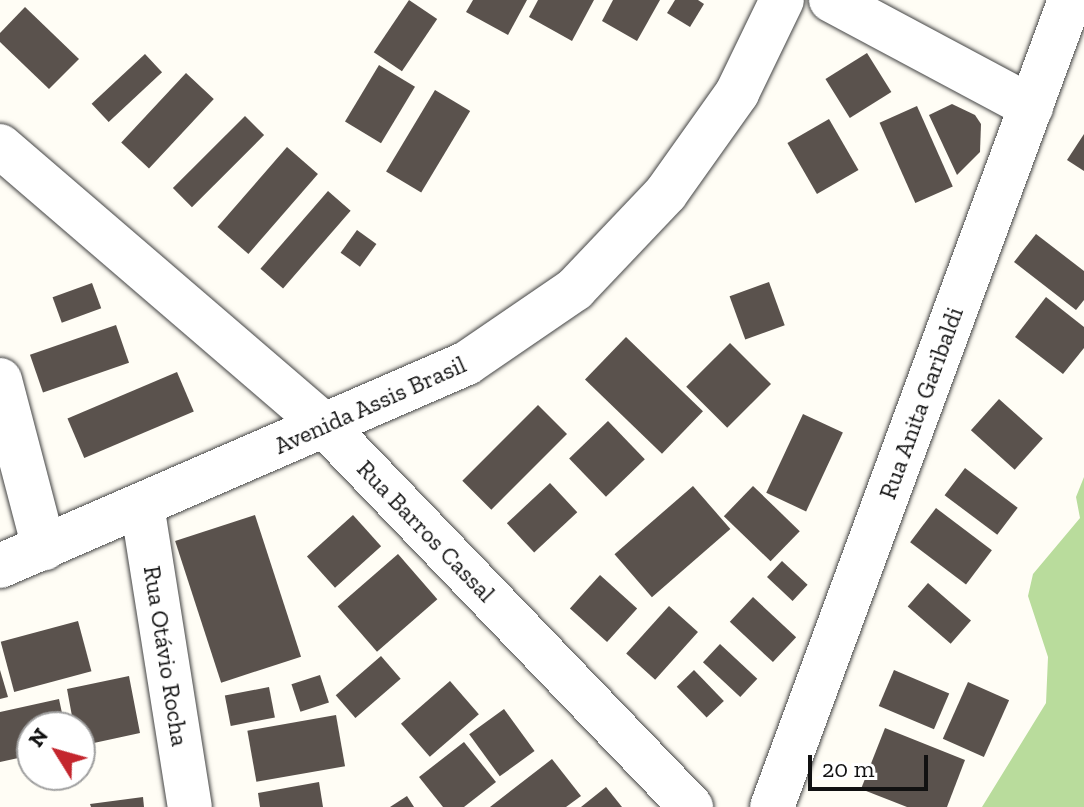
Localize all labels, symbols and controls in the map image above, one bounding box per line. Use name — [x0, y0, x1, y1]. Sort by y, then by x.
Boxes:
street label: Rua Anita Garibaldi — [873, 303, 969, 503]
street label: Avenida Assis Brasil — [269, 350, 471, 460]
street label: Rua Barros Cassal — [351, 454, 501, 608]
street label: Rua Otávio Rocha — [138, 564, 194, 748]
north arrow — [16, 711, 96, 791]
text: N — [22, 723, 54, 752]
scale bar — [812, 739, 932, 789]
text: 20 m — [822, 754, 874, 783]

